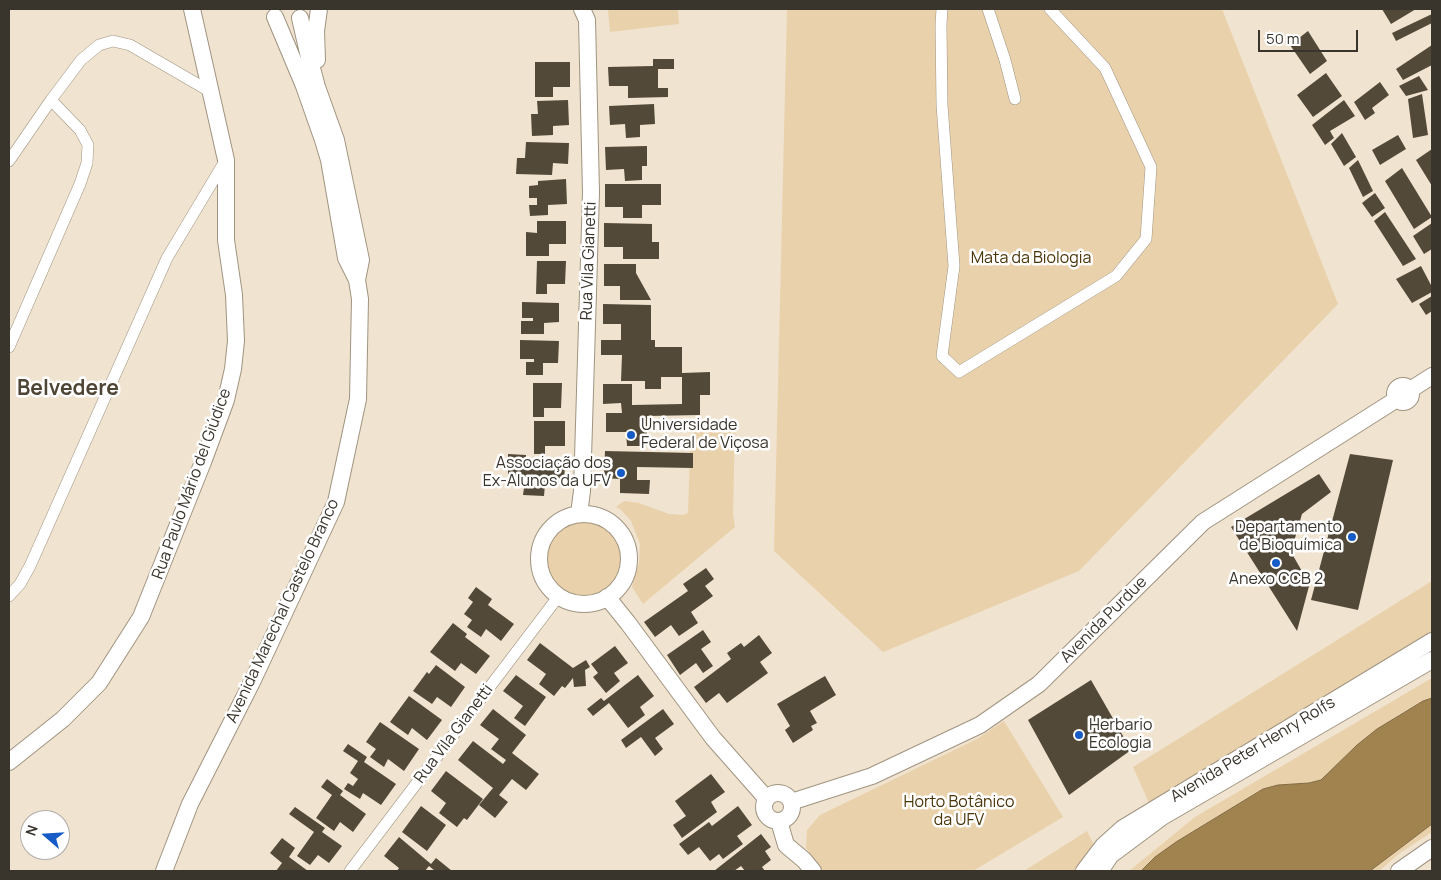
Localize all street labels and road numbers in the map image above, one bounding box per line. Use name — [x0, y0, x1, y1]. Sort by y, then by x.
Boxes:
street label: Rua Vila Gianetti — [577, 201, 601, 321]
street label: Rua Paulo Mário del Giúdice — [148, 386, 236, 582]
street label: Avenida Marechal Castelo Branco — [223, 496, 343, 726]
street label: Avenida Purdue — [1057, 573, 1151, 667]
street label: Rua Vila Gianetti — [411, 681, 497, 787]
street label: Avenida Peter Henry Rolfs — [1167, 693, 1339, 807]

